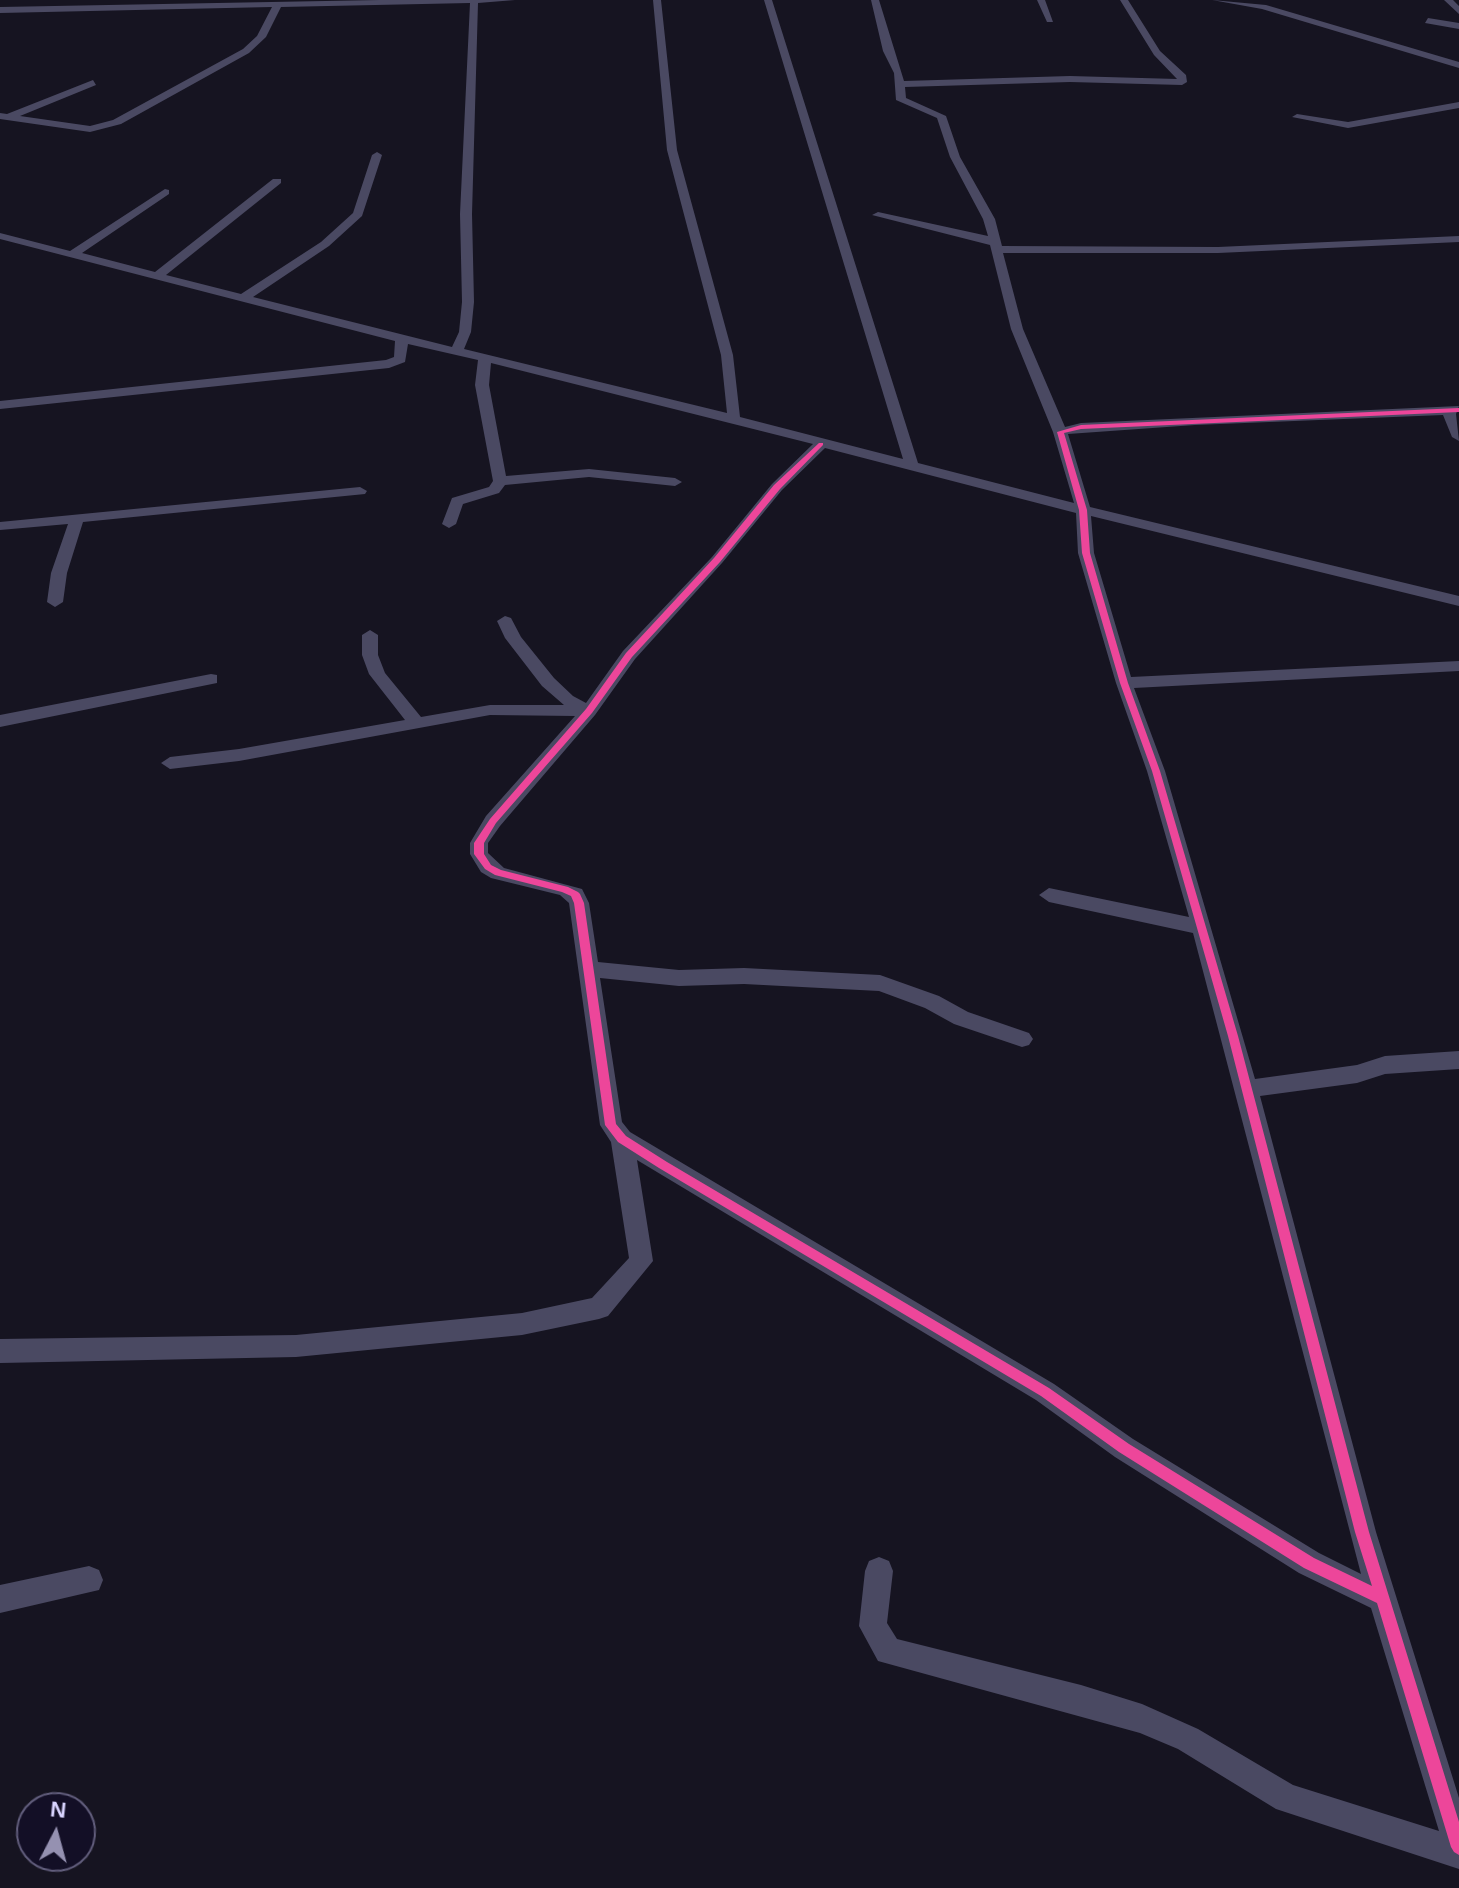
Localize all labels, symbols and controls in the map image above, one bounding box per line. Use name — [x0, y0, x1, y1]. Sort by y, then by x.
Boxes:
north arrow — [16, 1792, 96, 1872]
text: N — [49, 1796, 68, 1823]

